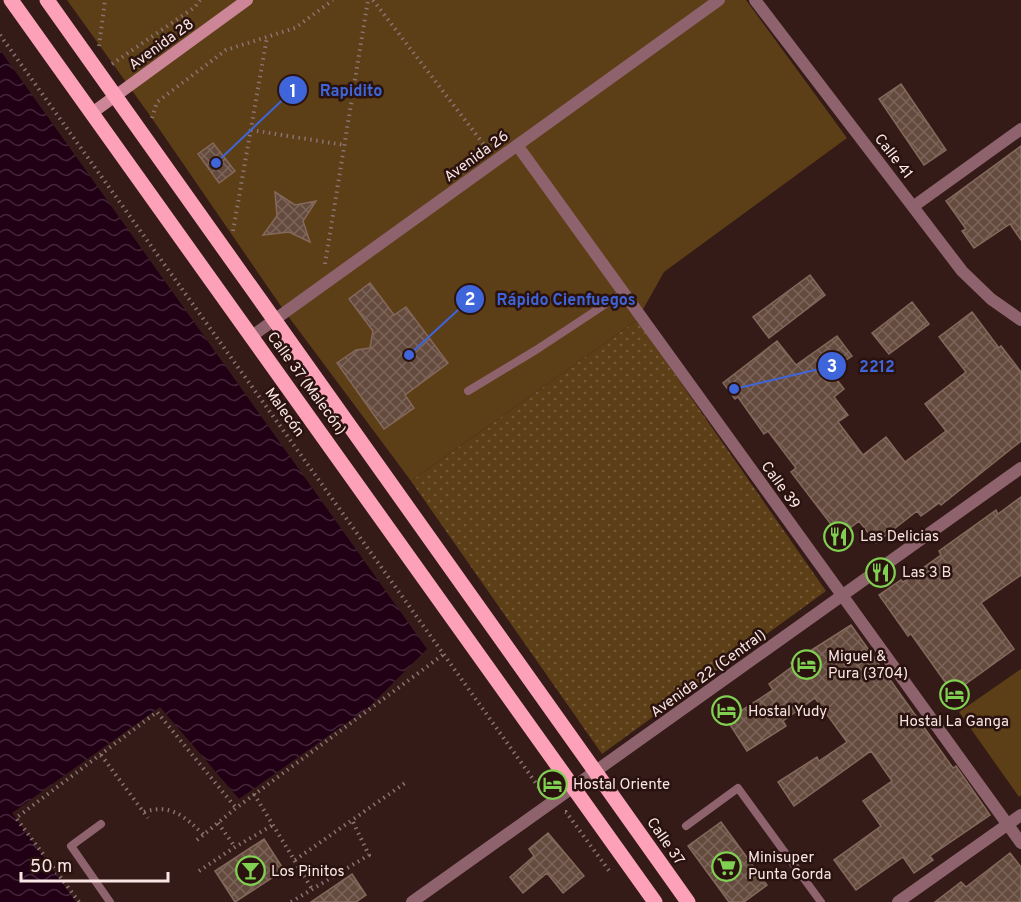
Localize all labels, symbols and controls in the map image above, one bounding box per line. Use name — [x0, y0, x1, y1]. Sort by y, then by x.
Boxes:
street label: Avenida 28 — [126, 15, 198, 75]
callout: Rapidito — [278, 73, 394, 107]
text: 1 — [289, 81, 297, 104]
text: Rapidito — [320, 82, 382, 102]
street label: Avenida 26 — [441, 127, 513, 187]
street label: Calle 41 — [869, 131, 916, 183]
callout: Rápido Cienfuegos — [455, 282, 648, 316]
text: 2 — [464, 289, 476, 312]
text: Rápido Cienfuegos — [496, 291, 636, 311]
street label: Calle 37 (Malecón) — [263, 328, 351, 438]
callout: 2212 — [817, 349, 907, 383]
text: 3 — [827, 356, 837, 379]
text: 2212 — [859, 358, 895, 378]
street label: Malecón — [261, 384, 309, 440]
street label: Calle 39 — [756, 458, 804, 514]
restaurant icon: Las Delicias — [823, 520, 855, 552]
place label: Las Delicias — [860, 528, 939, 547]
restaurant icon: Las 3 B — [865, 556, 897, 588]
place label: Las 3 B — [902, 564, 951, 583]
street label: Avenida 22 (Central) — [647, 626, 770, 723]
place label: Miguel & Pura (3704) — [828, 648, 908, 684]
hotel icon: Miguel & Pura (3704) — [791, 649, 823, 681]
hotel icon: Hostal La Ganga — [938, 678, 970, 710]
hotel icon: Hostal Yudy — [711, 695, 743, 727]
place label: Hostal Yudy — [748, 703, 827, 722]
place label: Hostal La Ganga — [899, 713, 1009, 732]
hotel icon: Hostal Oriente — [536, 768, 568, 800]
place label: Hostal Oriente — [573, 776, 670, 795]
street label: Calle 37 — [642, 814, 688, 869]
scale bar — [21, 845, 168, 883]
place label: Minisuper Punta Gorda — [748, 849, 831, 885]
supermarket icon: Minisuper Punta Gorda — [711, 850, 743, 882]
bar icon: Los Pinitos — [234, 855, 266, 887]
text: 50 m — [30, 856, 72, 879]
place label: Los Pinitos — [271, 863, 344, 882]

